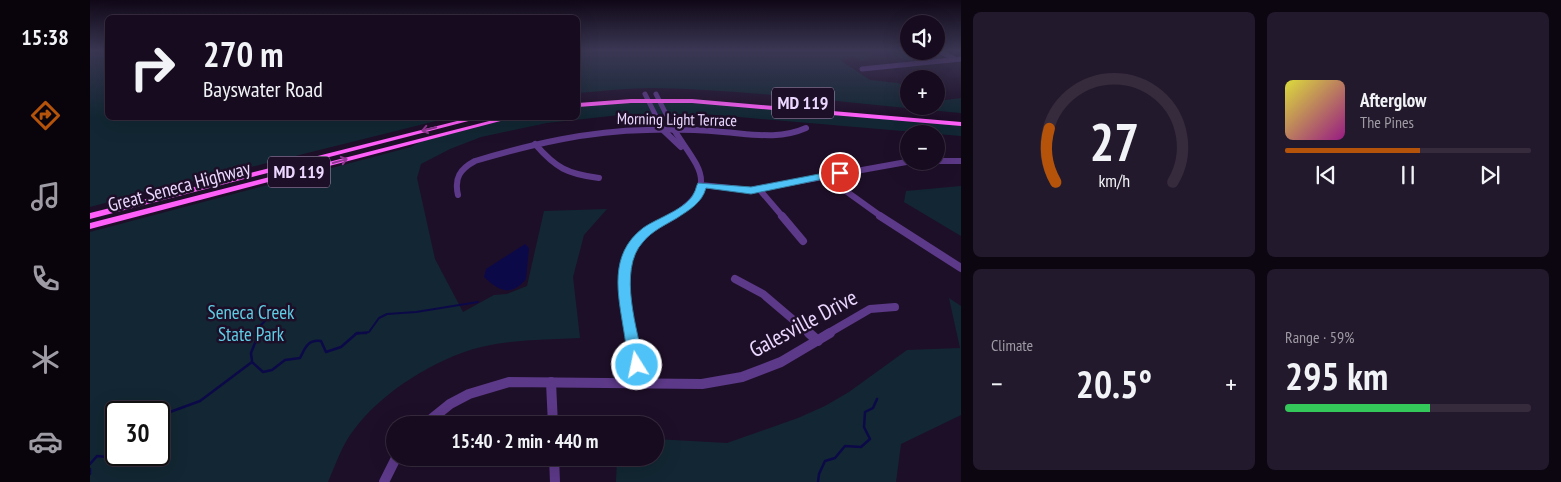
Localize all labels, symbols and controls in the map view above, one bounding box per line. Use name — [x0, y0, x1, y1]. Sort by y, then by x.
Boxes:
map controls — [900, 15, 945, 170]
button: sound — [900, 15, 945, 60]
text: 15:38 — [21, 23, 69, 51]
text: 270 m — [203, 31, 284, 77]
icon: right — [120, 35, 185, 100]
button: + — [900, 70, 945, 115]
text: Bayswater Road — [203, 75, 323, 103]
road number: MD 119 — [772, 88, 834, 119]
text: Afterglow — [1360, 88, 1426, 112]
icon: directions — [28, 98, 63, 133]
street label: Morning Light Terrace — [617, 108, 737, 130]
text: 27 — [1089, 108, 1139, 175]
text: The Pines — [1360, 112, 1414, 132]
one-way arrow — [421, 125, 437, 135]
button: − — [900, 125, 945, 170]
pin — [819, 152, 861, 194]
street label: Great Seneca Highway — [105, 155, 254, 217]
road number: MD 119 — [268, 156, 330, 188]
one-way arrow — [332, 156, 348, 165]
icon: arrive — [826, 159, 854, 187]
icon: previous — [1312, 161, 1340, 189]
icon: pause — [1394, 161, 1422, 189]
icon: next — [1476, 161, 1504, 189]
text: km/h — [1098, 169, 1130, 192]
icon: music — [28, 179, 63, 214]
icon: phone — [28, 261, 63, 296]
street label: Galesville Drive — [744, 283, 862, 363]
park label: Seneca Creek State Park — [208, 300, 295, 346]
text: Range · 59% — [1285, 327, 1354, 347]
text: Climate — [991, 335, 1033, 355]
position arrow — [610, 338, 662, 390]
icon: climate — [28, 342, 63, 377]
text: 295 km — [1285, 351, 1388, 400]
text: 20.5° — [1076, 359, 1152, 408]
text: − — [991, 365, 1003, 402]
text: + — [1225, 365, 1237, 402]
speed limit sign: 30 — [105, 401, 170, 466]
icon: car — [28, 424, 63, 459]
text: 15:40 · 2 min · 440 m — [452, 429, 598, 453]

